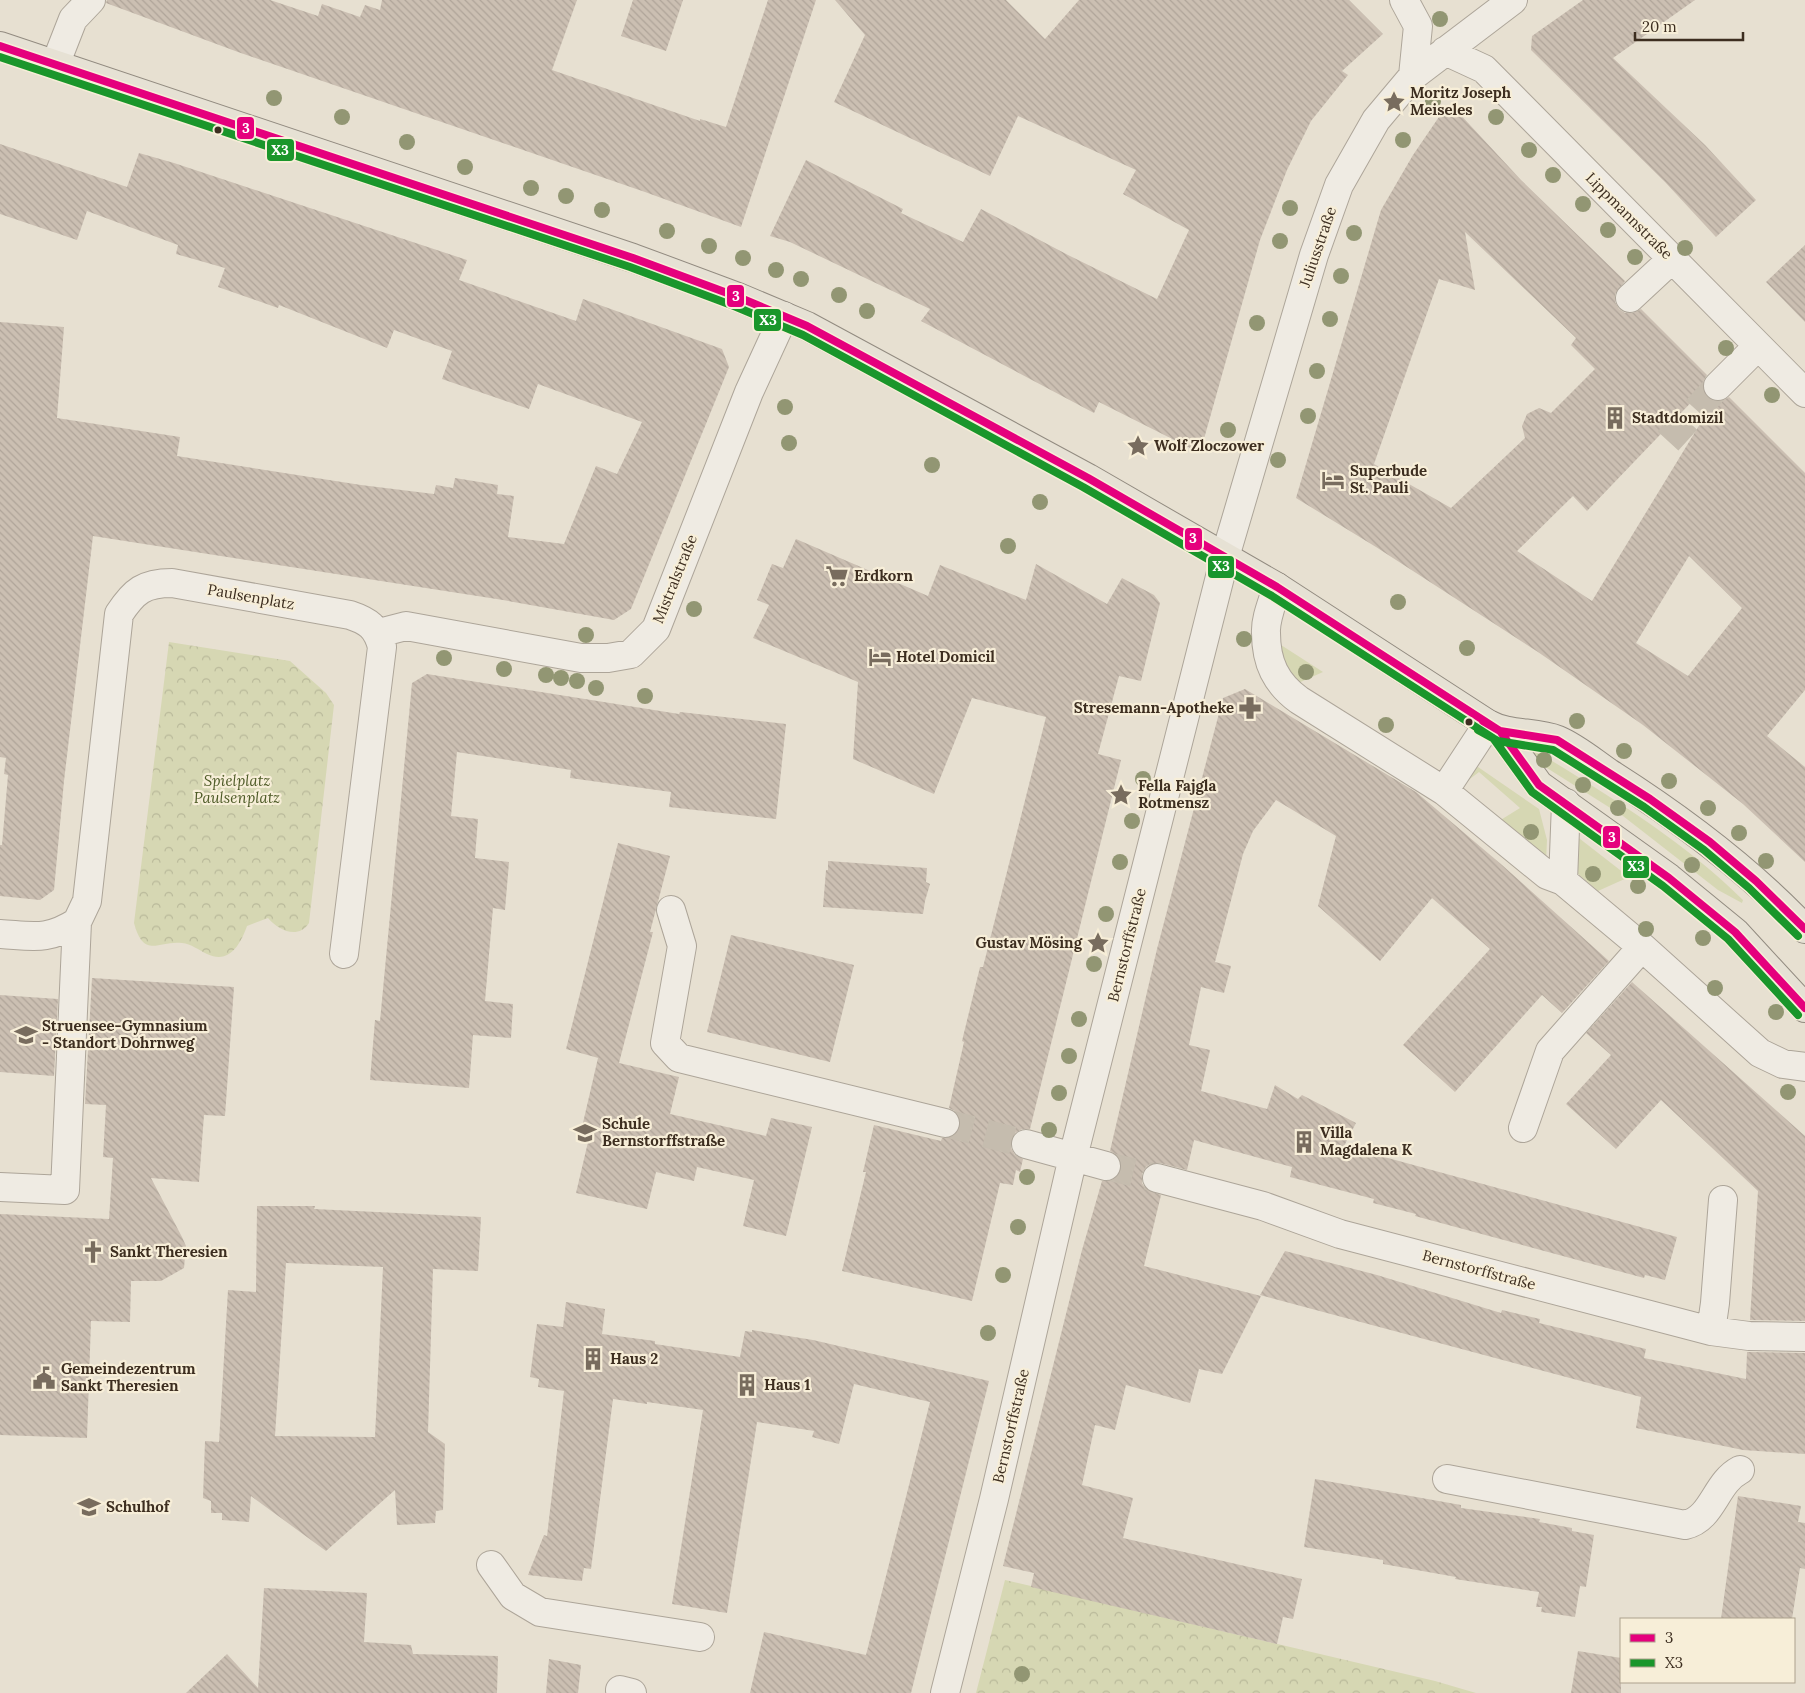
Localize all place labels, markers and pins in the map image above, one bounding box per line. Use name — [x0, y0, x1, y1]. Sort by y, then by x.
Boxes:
place label: Moritz Joseph Meiseles — [1410, 83, 1512, 119]
place icon: Moritz Joseph Meiseles — [1381, 89, 1407, 115]
unlabelled marker — [213, 125, 223, 135]
building icon: Stadtdomizil — [1602, 405, 1628, 431]
place label: Stadtdomizil — [1632, 408, 1724, 427]
place icon: Wolf Zloczower — [1125, 433, 1151, 459]
place label: Wolf Zloczower — [1154, 436, 1265, 455]
place label: Superbude St. Pauli — [1350, 461, 1427, 497]
hotel icon: Superbude St. Pauli — [1320, 467, 1346, 493]
supermarket icon: Erdkorn — [824, 563, 850, 589]
place label: Erdkorn — [854, 566, 914, 585]
hotel icon: Hotel Domicil — [867, 644, 893, 670]
place label: Hotel Domicil — [896, 647, 995, 666]
pharmacy icon: Stresemann-Apotheke — [1237, 695, 1263, 721]
place label: Stresemann-Apotheke — [1074, 698, 1234, 717]
unlabelled marker — [1464, 717, 1474, 727]
place label: Fella Fajgla Rotmensz — [1138, 776, 1216, 812]
place icon: Fella Fajgla Rotmensz — [1108, 782, 1134, 808]
place icon: Gustav Mösing — [1085, 930, 1111, 956]
place label: Gustav Mösing — [975, 933, 1083, 952]
place label: Struensee-Gymnasium - Standort Dohrnweg — [42, 1016, 208, 1052]
school or university icon: Struensee-Gymnasium - Standort Dohrnweg — [13, 1022, 39, 1048]
place label: Schule Bernstorffstraße — [602, 1114, 725, 1150]
school or university icon: Schule Bernstorffstraße — [572, 1120, 598, 1146]
place label: Villa Magdalena K — [1320, 1123, 1412, 1159]
building icon: Villa Magdalena K — [1291, 1129, 1317, 1155]
church icon: Sankt Theresien — [80, 1239, 106, 1265]
place label: Sankt Theresien — [110, 1242, 228, 1261]
building icon: Haus 2 — [580, 1346, 606, 1372]
place label: Haus 2 — [610, 1349, 658, 1368]
place label: Gemeindezentrum Sankt Theresien — [61, 1359, 196, 1395]
public building icon: Gemeindezentrum Sankt Theresien — [31, 1365, 57, 1391]
building icon: Haus 1 — [734, 1372, 760, 1398]
place label: Haus 1 — [764, 1375, 810, 1394]
school or university icon: Schulhof — [76, 1494, 102, 1520]
place label: Schulhof — [106, 1497, 171, 1516]

